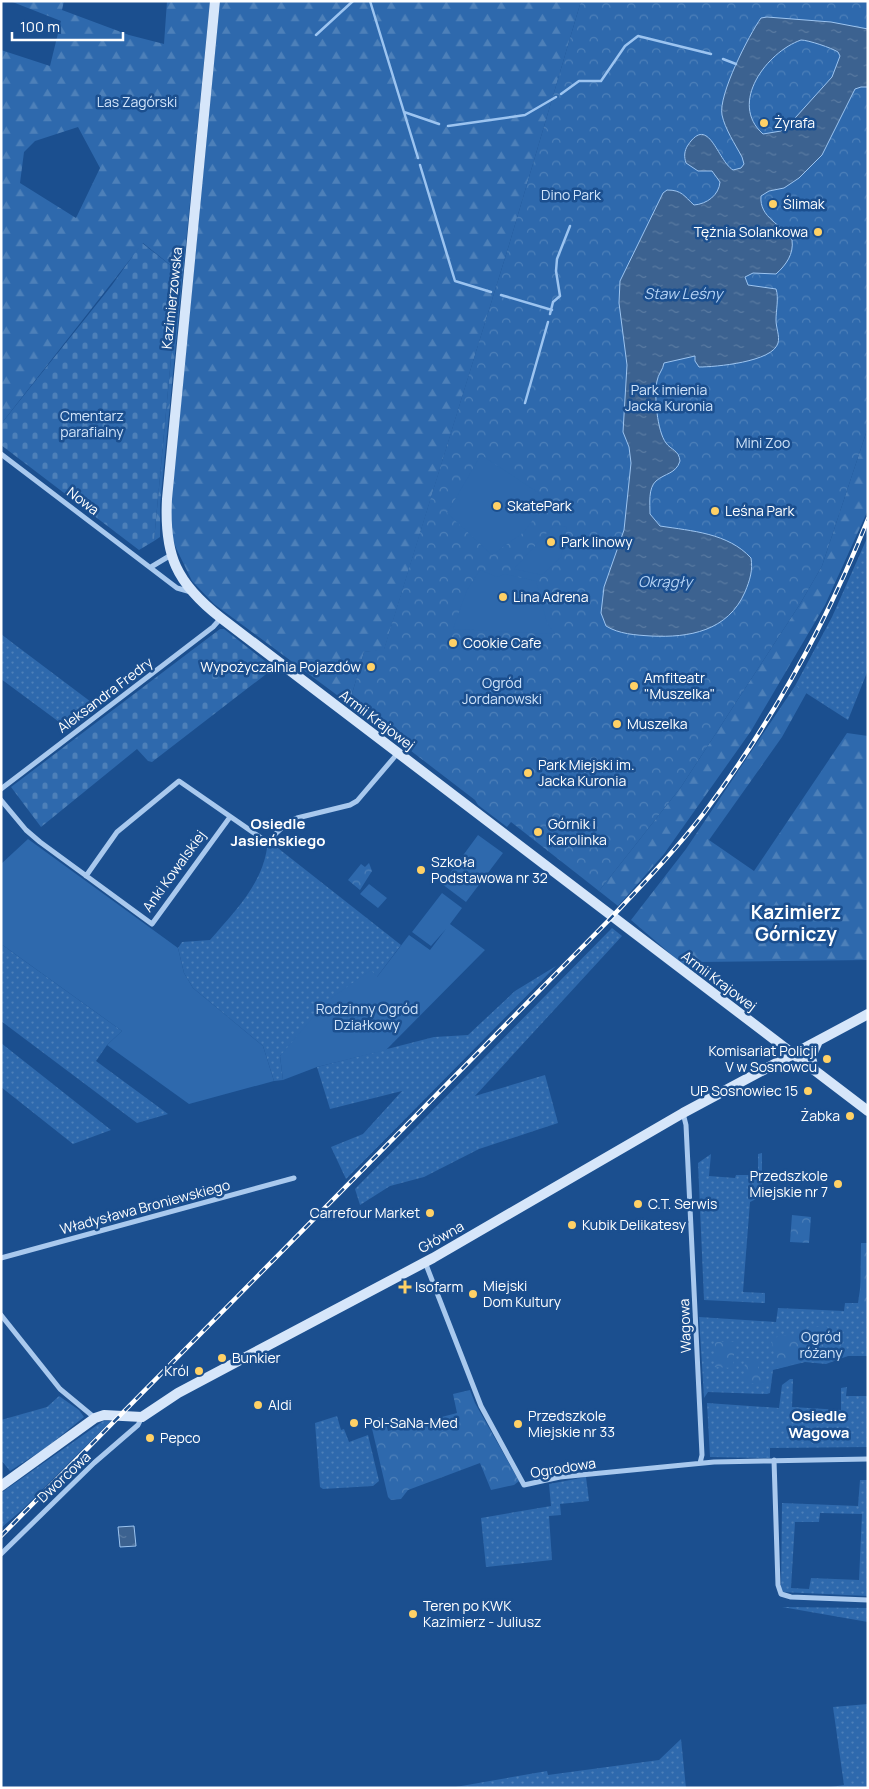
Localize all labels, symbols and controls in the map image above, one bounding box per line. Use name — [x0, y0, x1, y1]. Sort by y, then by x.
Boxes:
scale bar — [12, 10, 124, 42]
text: 100 m — [20, 16, 60, 37]
park label: Las Zagórski — [97, 92, 177, 111]
place label: Żyrafa — [774, 113, 815, 132]
marker: Żyrafa — [758, 117, 770, 129]
park label: Dino Park — [541, 185, 602, 204]
place label: Ślimak — [783, 194, 826, 213]
marker: Ślimak — [767, 198, 779, 210]
place label: Tężnia Solankowa — [694, 222, 808, 241]
marker: Tężnia Solankowa — [812, 226, 824, 238]
street label: Kazimierzowska — [157, 246, 186, 350]
water label: Staw Leśny — [644, 283, 724, 304]
park label: Park imienia Jacka Kuronia — [625, 380, 713, 415]
park label: Cmentarz parafialny — [60, 406, 124, 441]
park label: Mini Zoo — [736, 433, 790, 452]
street label: Nowa — [63, 482, 103, 519]
place label: SkatePark — [507, 496, 573, 515]
marker: SkatePark — [491, 500, 503, 512]
place label: Leśna Park — [725, 501, 796, 520]
marker: Leśna Park — [709, 505, 721, 517]
place label: Park linowy — [561, 532, 633, 551]
marker: Park linowy — [545, 536, 557, 548]
water label: Okrągły — [638, 571, 694, 592]
place label: Lina Adrena — [513, 587, 588, 606]
marker: Lina Adrena — [497, 591, 509, 603]
place label: Cookie Cafe — [463, 633, 541, 652]
marker: Cookie Cafe — [447, 637, 459, 649]
street label: Aleksandra Fredry — [53, 652, 157, 737]
place label: Wypożyczalnia Pojazdów — [200, 657, 361, 676]
marker: Wypożyczalnia Pojazdów — [365, 661, 377, 673]
place label: Amfiteatr "Muszelka" — [644, 668, 715, 703]
park label: Ogród Jordanowski — [462, 673, 542, 708]
marker: Amfiteatr "Muszelka" — [628, 680, 640, 692]
street label: Armii Krajowej — [336, 685, 419, 754]
place label: Muszelka — [627, 714, 687, 733]
marker: Muszelka — [611, 718, 623, 730]
place label: Park Miejski im. Jacka Kuronia — [538, 755, 634, 790]
marker: Park Miejski im. Jacka Kuronia — [522, 767, 534, 779]
district label: Osiedle Jasieńskiego — [231, 813, 325, 851]
place label: Górnik i Karolinka — [548, 814, 607, 849]
street label: Anki Kowalskiej — [138, 826, 210, 915]
marker: Górnik i Karolinka — [532, 826, 544, 838]
place label: Szkoła Podstawowa nr 32 — [431, 852, 548, 887]
marker: Szkoła Podstawowa nr 32 — [415, 864, 427, 876]
district label: Kazimierz Górniczy — [751, 899, 841, 947]
street label: Armii Krajowej — [678, 946, 761, 1015]
park label: Rodzinny Ogród Działkowy — [316, 999, 418, 1034]
place label: Komisariat Policji V w Sosnowcu — [708, 1041, 817, 1076]
marker: Komisariat Policji V w Sosnowcu — [821, 1053, 833, 1065]
place label: UP Sosnowiec 15 — [690, 1081, 798, 1100]
marker: UP Sosnowiec 15 — [802, 1085, 814, 1097]
place label: Żabka — [801, 1106, 840, 1125]
marker: Żabka — [844, 1110, 856, 1122]
place label: Przedszkole Miejskie nr 7 — [750, 1166, 828, 1201]
street label: Władysława Broniewskiego — [58, 1175, 232, 1238]
marker: Przedszkole Miejskie nr 7 — [832, 1178, 844, 1190]
place label: C.T. Serwis — [648, 1194, 717, 1213]
marker: C.T. Serwis — [632, 1198, 644, 1210]
place label: Carrefour Market — [310, 1203, 420, 1222]
marker: Carrefour Market — [424, 1207, 436, 1219]
place label: Kubik Delikatesy — [582, 1215, 687, 1234]
street label: Główna — [414, 1216, 467, 1257]
marker: Kubik Delikatesy — [566, 1219, 578, 1231]
place label: Miejski Dom Kultury — [483, 1276, 562, 1311]
place label: Isofarm — [415, 1277, 463, 1296]
marker: Isofarm — [399, 1281, 411, 1293]
marker: Miejski Dom Kultury — [467, 1288, 479, 1300]
street label: Wagowa — [674, 1298, 695, 1354]
park label: Ogród różany — [799, 1327, 843, 1362]
place label: Bunkier — [232, 1348, 281, 1367]
marker: Bunkier — [216, 1352, 228, 1364]
place label: Król — [164, 1361, 189, 1380]
marker: Król — [193, 1365, 205, 1377]
place label: Aldi — [268, 1395, 292, 1414]
marker: Aldi — [252, 1399, 264, 1411]
district label: Osiedle Wagowa — [788, 1405, 850, 1443]
place label: Przedszkole Miejskie nr 33 — [528, 1406, 615, 1441]
place label: Pol-SaNa-Med — [364, 1413, 458, 1432]
marker: Pol-SaNa-Med — [348, 1417, 360, 1429]
marker: Przedszkole Miejskie nr 33 — [512, 1418, 524, 1430]
place label: Pepco — [160, 1428, 201, 1447]
marker: Pepco — [144, 1432, 156, 1444]
street label: Dworcowa — [33, 1447, 95, 1506]
street label: Ogrodowa — [529, 1453, 597, 1482]
place label: Teren po KWK Kazimierz - Juliusz — [423, 1596, 541, 1631]
marker: Teren po KWK Kazimierz - Juliusz — [407, 1608, 419, 1620]

